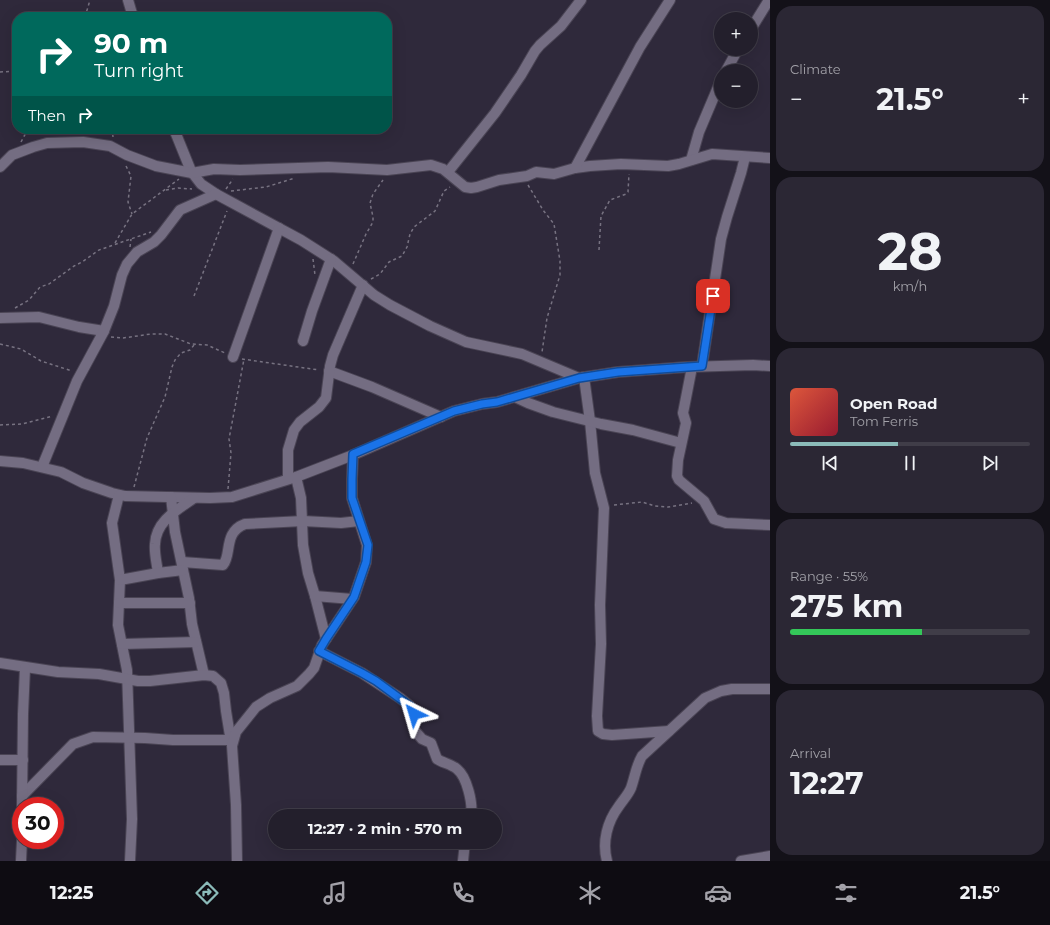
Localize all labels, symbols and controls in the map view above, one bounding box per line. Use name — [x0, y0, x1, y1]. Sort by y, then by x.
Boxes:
map controls — [714, 12, 758, 108]
button: + — [714, 12, 758, 56]
text: 90 m — [94, 26, 168, 60]
icon: right — [28, 28, 80, 80]
text: Turn right — [94, 60, 184, 82]
text: Climate — [790, 61, 841, 77]
button: − — [714, 64, 758, 108]
text: 21.5° — [876, 81, 944, 118]
text: − — [790, 86, 803, 113]
text: + — [1017, 86, 1030, 113]
icon: right — [74, 104, 96, 126]
text: Then — [28, 106, 66, 125]
text: 28 — [877, 220, 943, 283]
text: km/h — [893, 278, 927, 294]
pin — [696, 279, 730, 313]
icon: arrive — [702, 285, 724, 307]
text: Open Road — [850, 394, 938, 413]
text: Tom Ferris — [850, 413, 918, 429]
icon: previous — [819, 452, 841, 474]
icon: pause — [899, 452, 921, 474]
icon: next — [979, 452, 1001, 474]
text: Range · 55% — [790, 568, 868, 584]
text: 275 km — [790, 588, 903, 625]
position arrow — [393, 693, 435, 735]
text: Arrival — [790, 745, 831, 761]
text: 12:27 — [790, 765, 864, 802]
speed limit sign: 30 — [12, 797, 64, 849]
text: 12:27 · 2 min · 570 m — [308, 819, 462, 838]
icon: directions — [193, 879, 221, 907]
icon: music — [321, 879, 349, 907]
icon: phone — [449, 879, 477, 907]
icon: climate — [576, 879, 604, 907]
icon: car — [704, 879, 732, 907]
icon: filters — [832, 879, 860, 907]
text: 12:25 — [50, 882, 94, 904]
text: 21.5° — [960, 882, 1000, 904]

